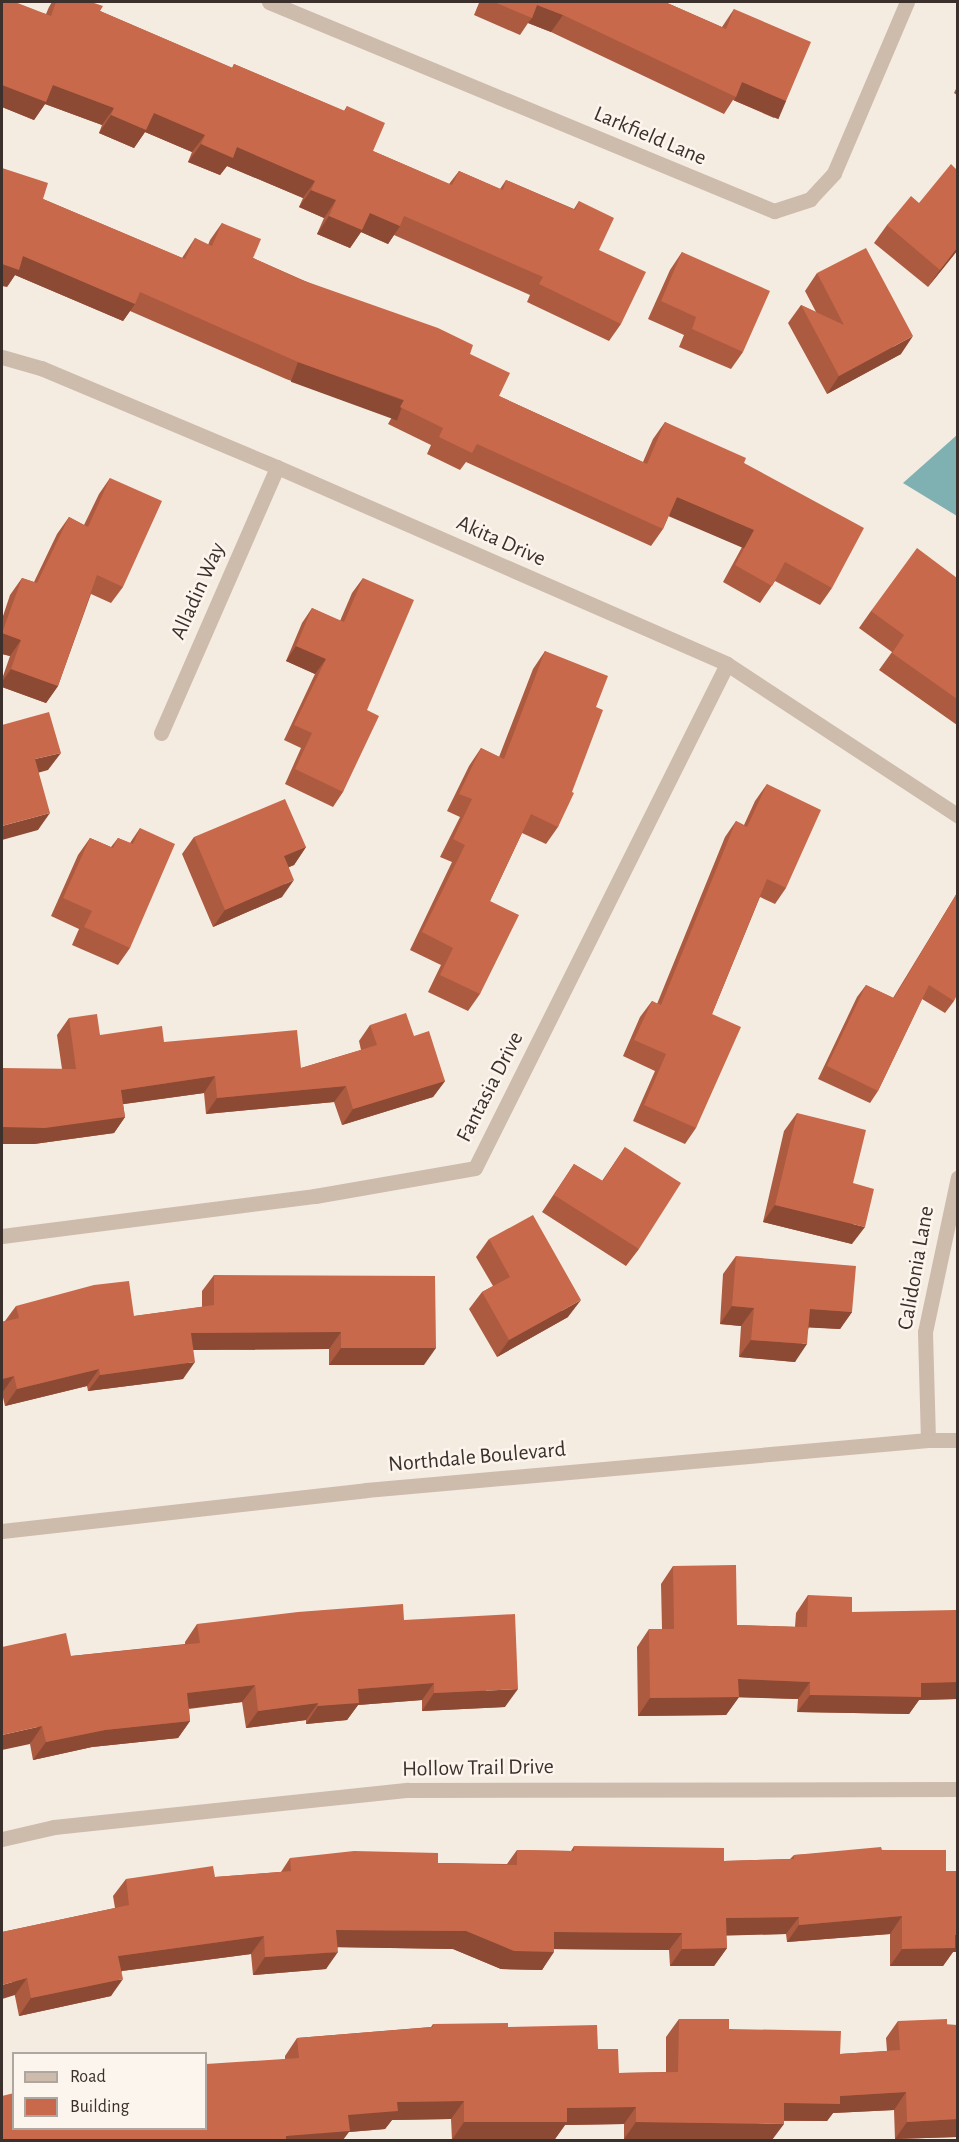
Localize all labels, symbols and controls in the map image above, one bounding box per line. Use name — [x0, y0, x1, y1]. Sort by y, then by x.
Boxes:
street label: Larkfield Lane — [590, 100, 710, 172]
street label: Akita Drive — [452, 510, 550, 572]
street label: Alladin Way — [165, 539, 231, 643]
street label: Fantasia Drive — [451, 1027, 529, 1147]
street label: Calidonia Lane — [892, 1204, 940, 1332]
street label: Northdale Boulevard — [387, 1436, 567, 1478]
street label: Hollow Trail Drive — [402, 1753, 554, 1783]
legend — [12, 2052, 207, 2130]
text: Road — [70, 2068, 106, 2086]
text: Building — [70, 2098, 129, 2116]

